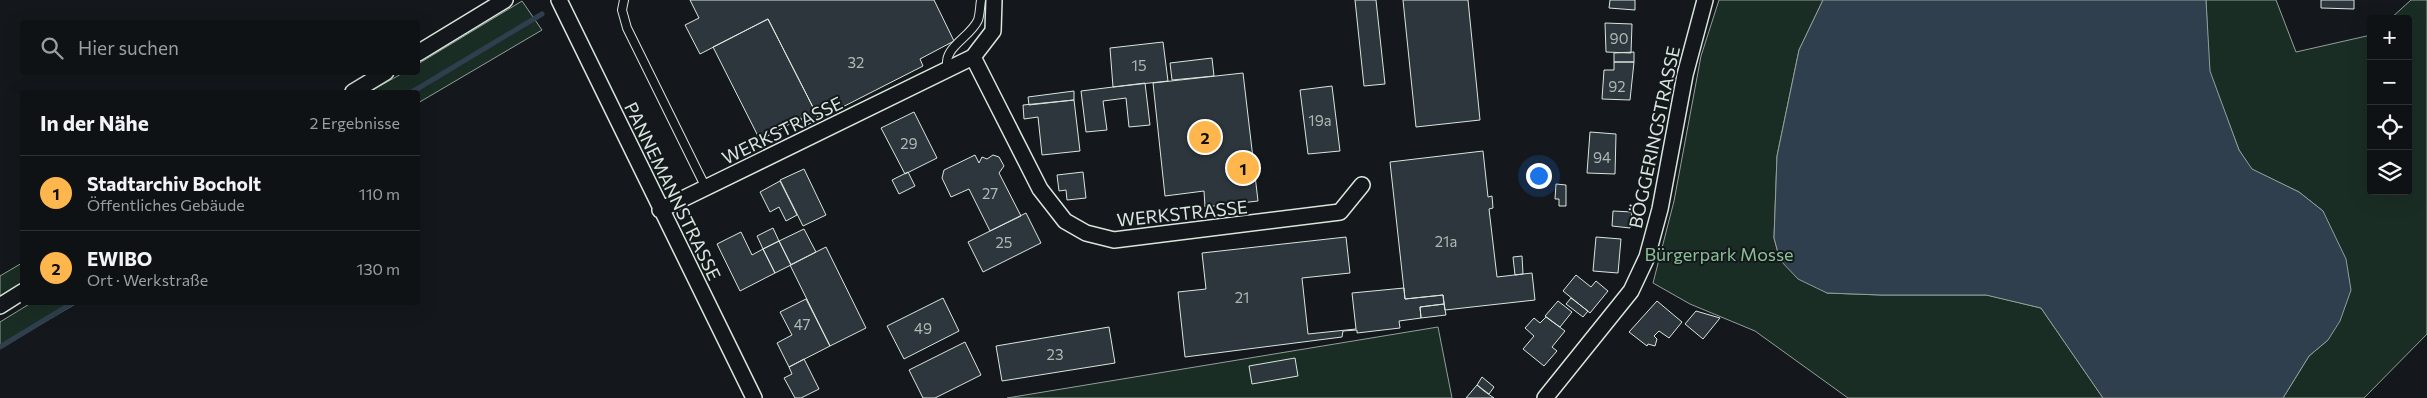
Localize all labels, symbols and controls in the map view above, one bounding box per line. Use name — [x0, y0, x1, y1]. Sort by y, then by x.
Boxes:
map controls — [2367, 15, 2412, 195]
button: + — [2367, 15, 2412, 60]
search box — [20, 20, 420, 75]
house number: 90 — [1610, 29, 1628, 47]
icon: search — [38, 34, 66, 62]
text: Hier suchen — [78, 36, 179, 59]
street label: BÖGGERINGSTRASSE — [1624, 44, 1684, 230]
house number: 32 — [848, 53, 864, 71]
house number: 15 — [1131, 56, 1147, 74]
button: − — [2367, 60, 2412, 105]
house number: 92 — [1608, 77, 1626, 95]
street label: WERKSTRASSE — [718, 91, 846, 169]
street label: PANNEMANNSTRASSE — [620, 98, 726, 284]
button: locate — [2367, 105, 2412, 150]
text: In der Nähe — [40, 110, 149, 135]
house number: 19a — [1308, 111, 1332, 129]
text: 2 Ergebnisse — [310, 113, 400, 132]
pin: 2 — [1189, 118, 1221, 156]
house number: 29 — [900, 134, 918, 152]
house number: 94 — [1593, 148, 1611, 166]
pin: 1 — [1227, 149, 1259, 187]
button: layers — [2367, 150, 2412, 195]
your location — [1526, 163, 1552, 189]
text: Stadtarchiv Bocholt — [87, 172, 261, 195]
text: 1 — [52, 184, 60, 203]
text: 110 m — [359, 184, 400, 203]
house number: 27 — [982, 184, 998, 202]
text: Öffentliches Gebäude — [87, 195, 245, 214]
street label: WERKSTRASSE — [1116, 195, 1248, 231]
house number: 21a — [1435, 232, 1457, 250]
house number: 25 — [996, 233, 1012, 251]
park label: Bürgerpark Mosse — [1644, 243, 1794, 265]
text: EWIBO — [87, 247, 152, 270]
text: 2 — [51, 259, 61, 278]
text: 130 m — [357, 259, 400, 278]
text: Ort · Werkstraße — [87, 270, 208, 289]
house number: 21 — [1235, 288, 1249, 306]
house number: 47 — [794, 315, 810, 333]
house number: 49 — [914, 319, 932, 337]
house number: 23 — [1047, 345, 1063, 363]

